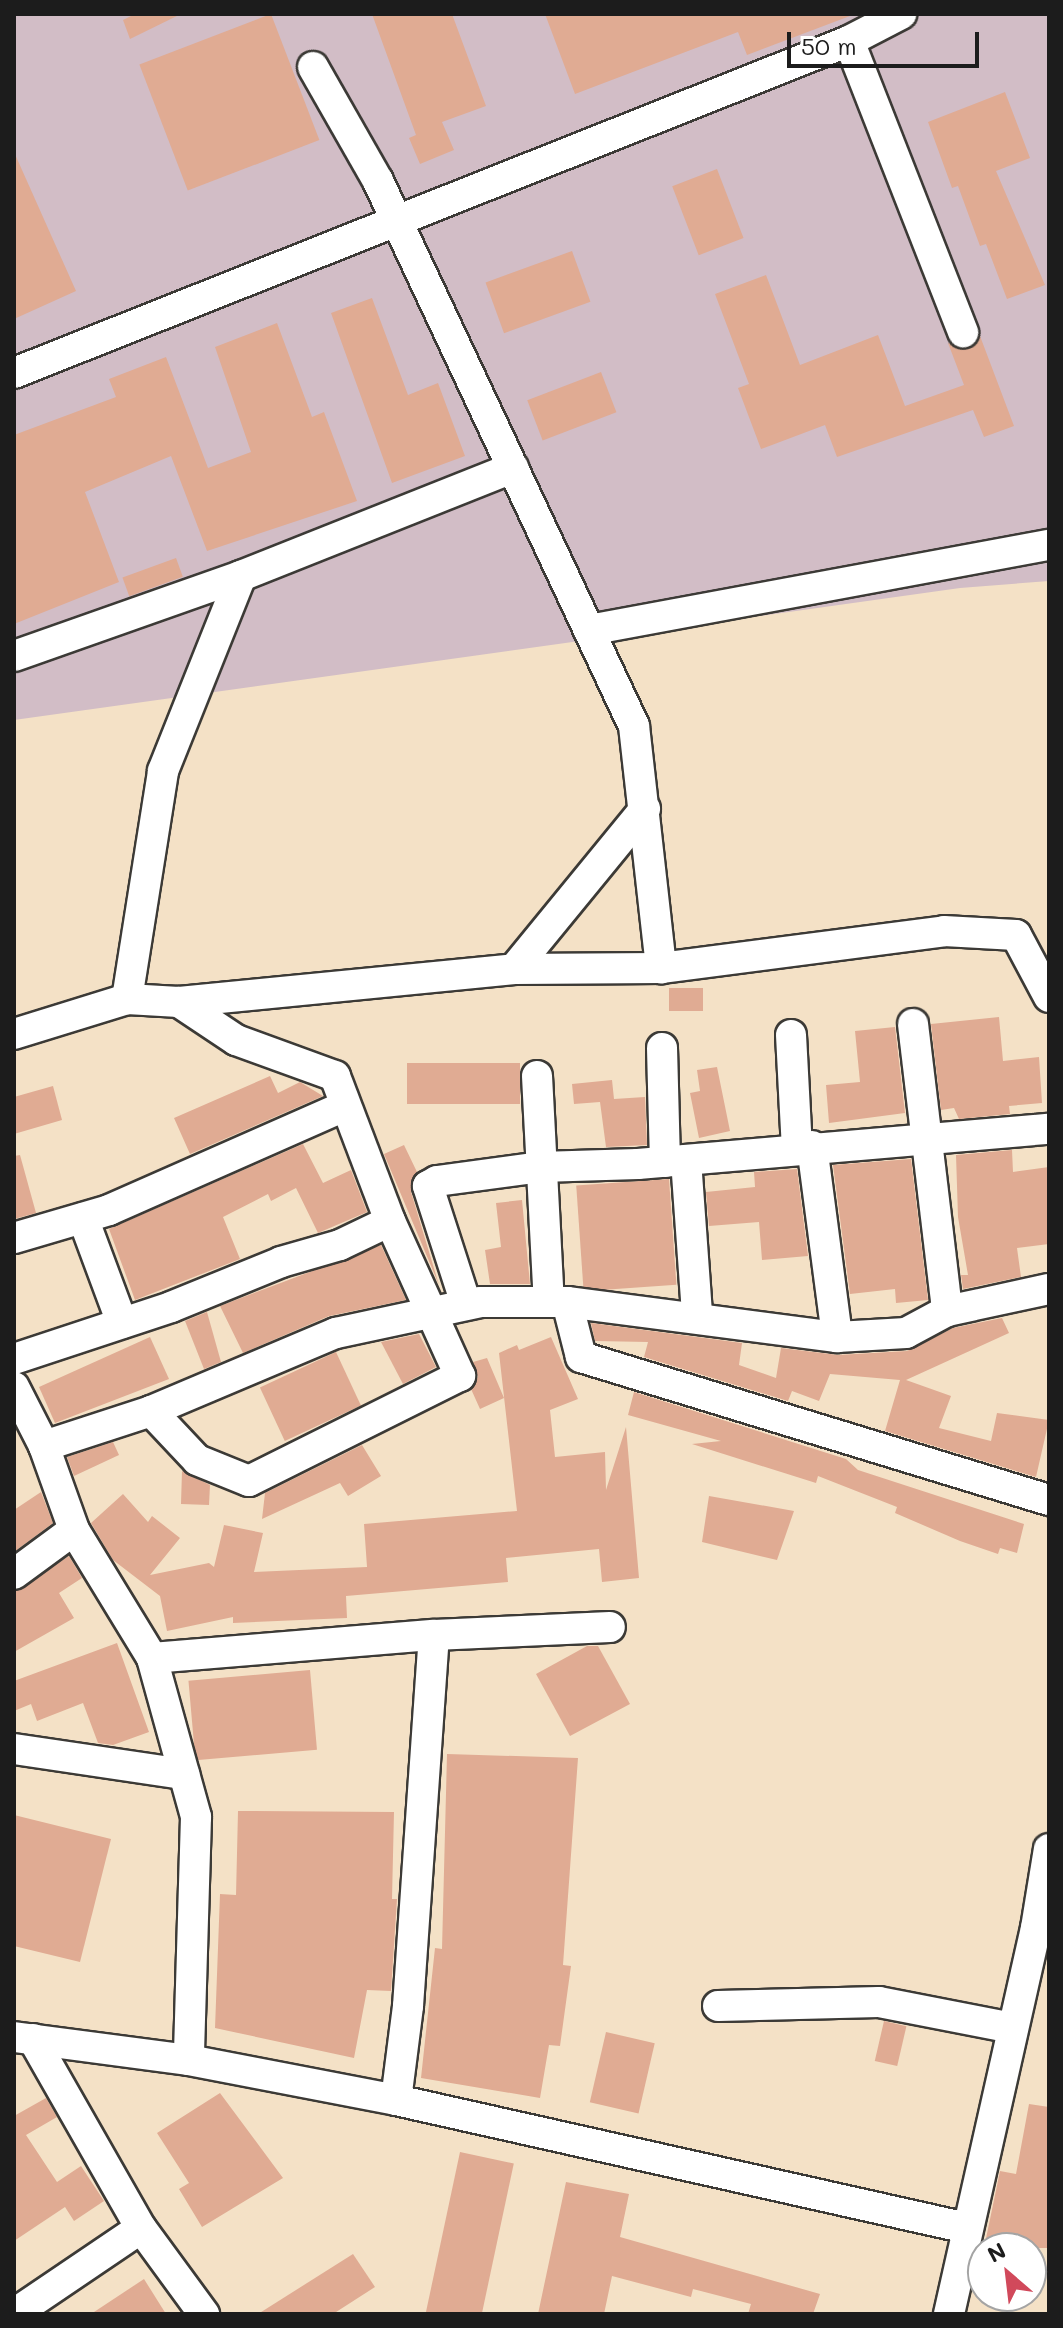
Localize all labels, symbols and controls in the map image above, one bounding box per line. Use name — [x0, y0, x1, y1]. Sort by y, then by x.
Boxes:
scale bar — [791, 16, 983, 66]
text: 50 m — [801, 30, 857, 61]
north arrow — [967, 2232, 1047, 2312]
text: N — [982, 2235, 1011, 2269]

